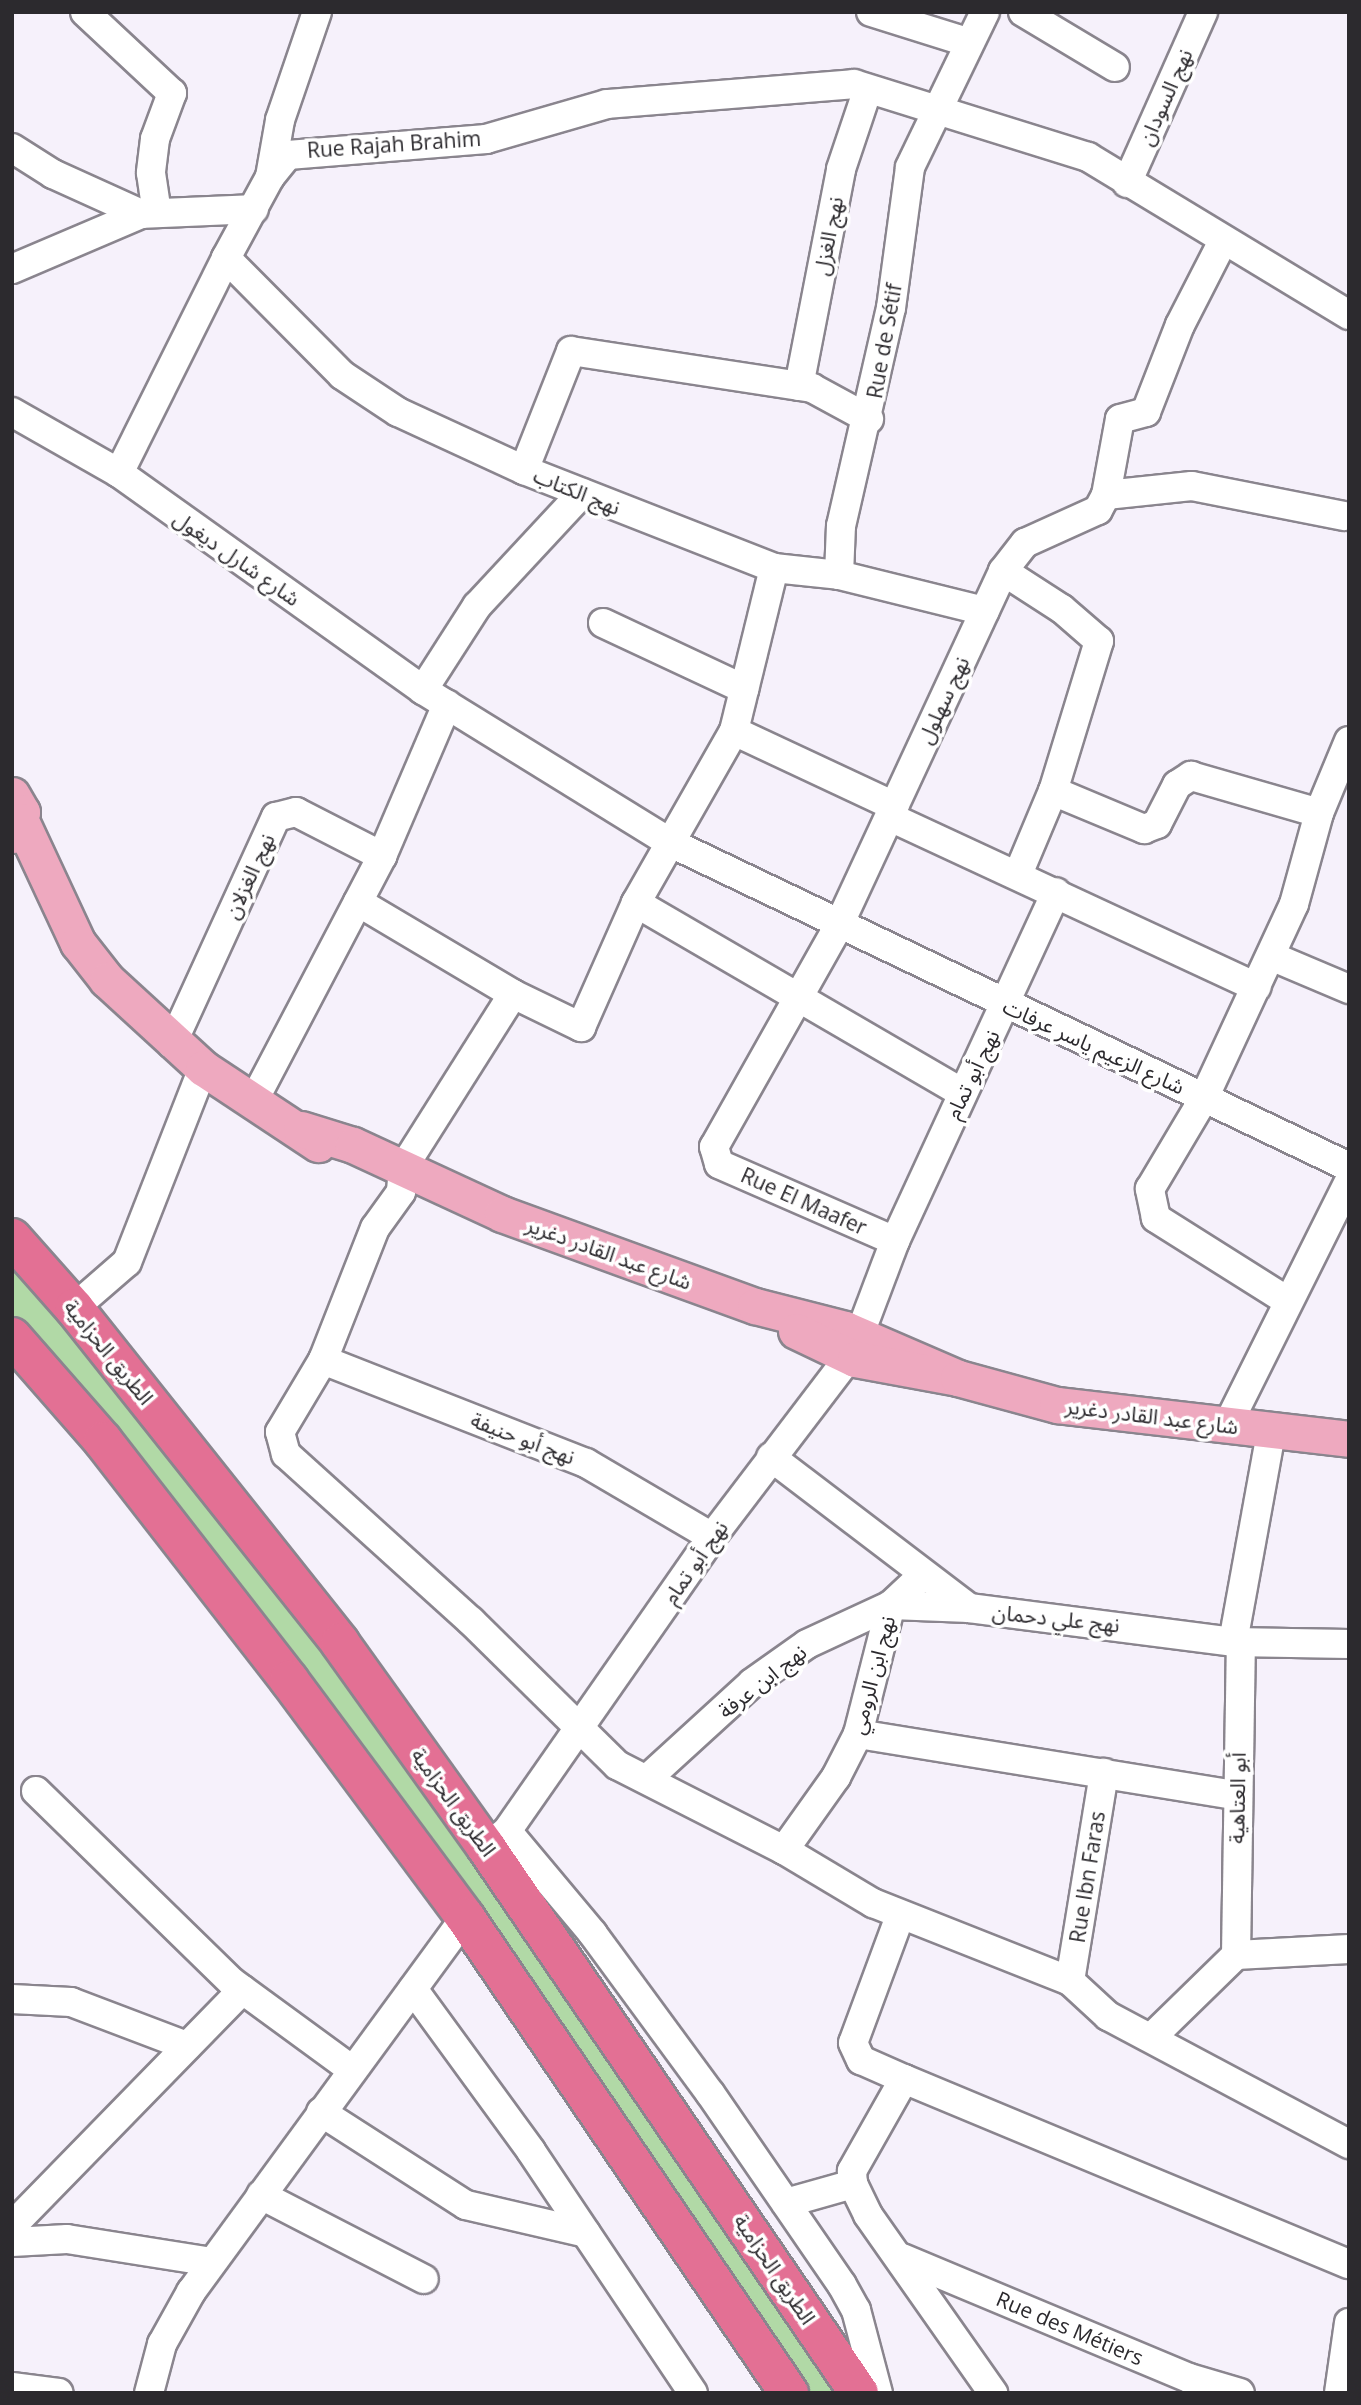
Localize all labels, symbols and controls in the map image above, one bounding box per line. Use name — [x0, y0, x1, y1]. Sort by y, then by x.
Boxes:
street label: نهج السودان — [1133, 45, 1197, 149]
street label: Rue Rajah Brahim — [306, 125, 482, 163]
street label: نهج الغزل — [808, 194, 848, 278]
street label: Rue de Sétif — [861, 282, 907, 400]
street label: نهج الكتاب — [530, 462, 624, 520]
street label: شارع شارل ديغول — [169, 505, 305, 611]
street label: نهج سهلول — [912, 652, 974, 748]
street label: نهج الغزلان — [218, 829, 280, 923]
street label: شارع الزعيم ياسر عرفات — [999, 993, 1189, 1099]
street label: نهج أبو تمام — [940, 1025, 1004, 1123]
street label: Rue El Maafer — [737, 1162, 871, 1240]
street label: شارع عبد القادر دغرير — [523, 1211, 695, 1295]
street label: الطريق الحزامية — [59, 1295, 159, 1409]
street label: شارع عبد القادر دغرير — [1064, 1393, 1240, 1439]
street label: نهج أبو حنيفة — [467, 1407, 579, 1469]
street label: نهج أبو تمام — [657, 1515, 733, 1609]
street label: نهج علي دحمان — [991, 1599, 1121, 1637]
street label: نهج ابن الرومي — [844, 1613, 900, 1737]
street label: نهج ابن عرفة — [713, 1639, 811, 1723]
street label: الطريق الحزامية — [406, 1743, 502, 1861]
street label: أبو العتاهية — [1224, 1752, 1250, 1844]
street label: Rue Ibn Faras — [1064, 1809, 1110, 1945]
street label: الطريق الحزامية — [729, 2209, 821, 2329]
street label: Rue des Métiers — [993, 2286, 1147, 2370]

